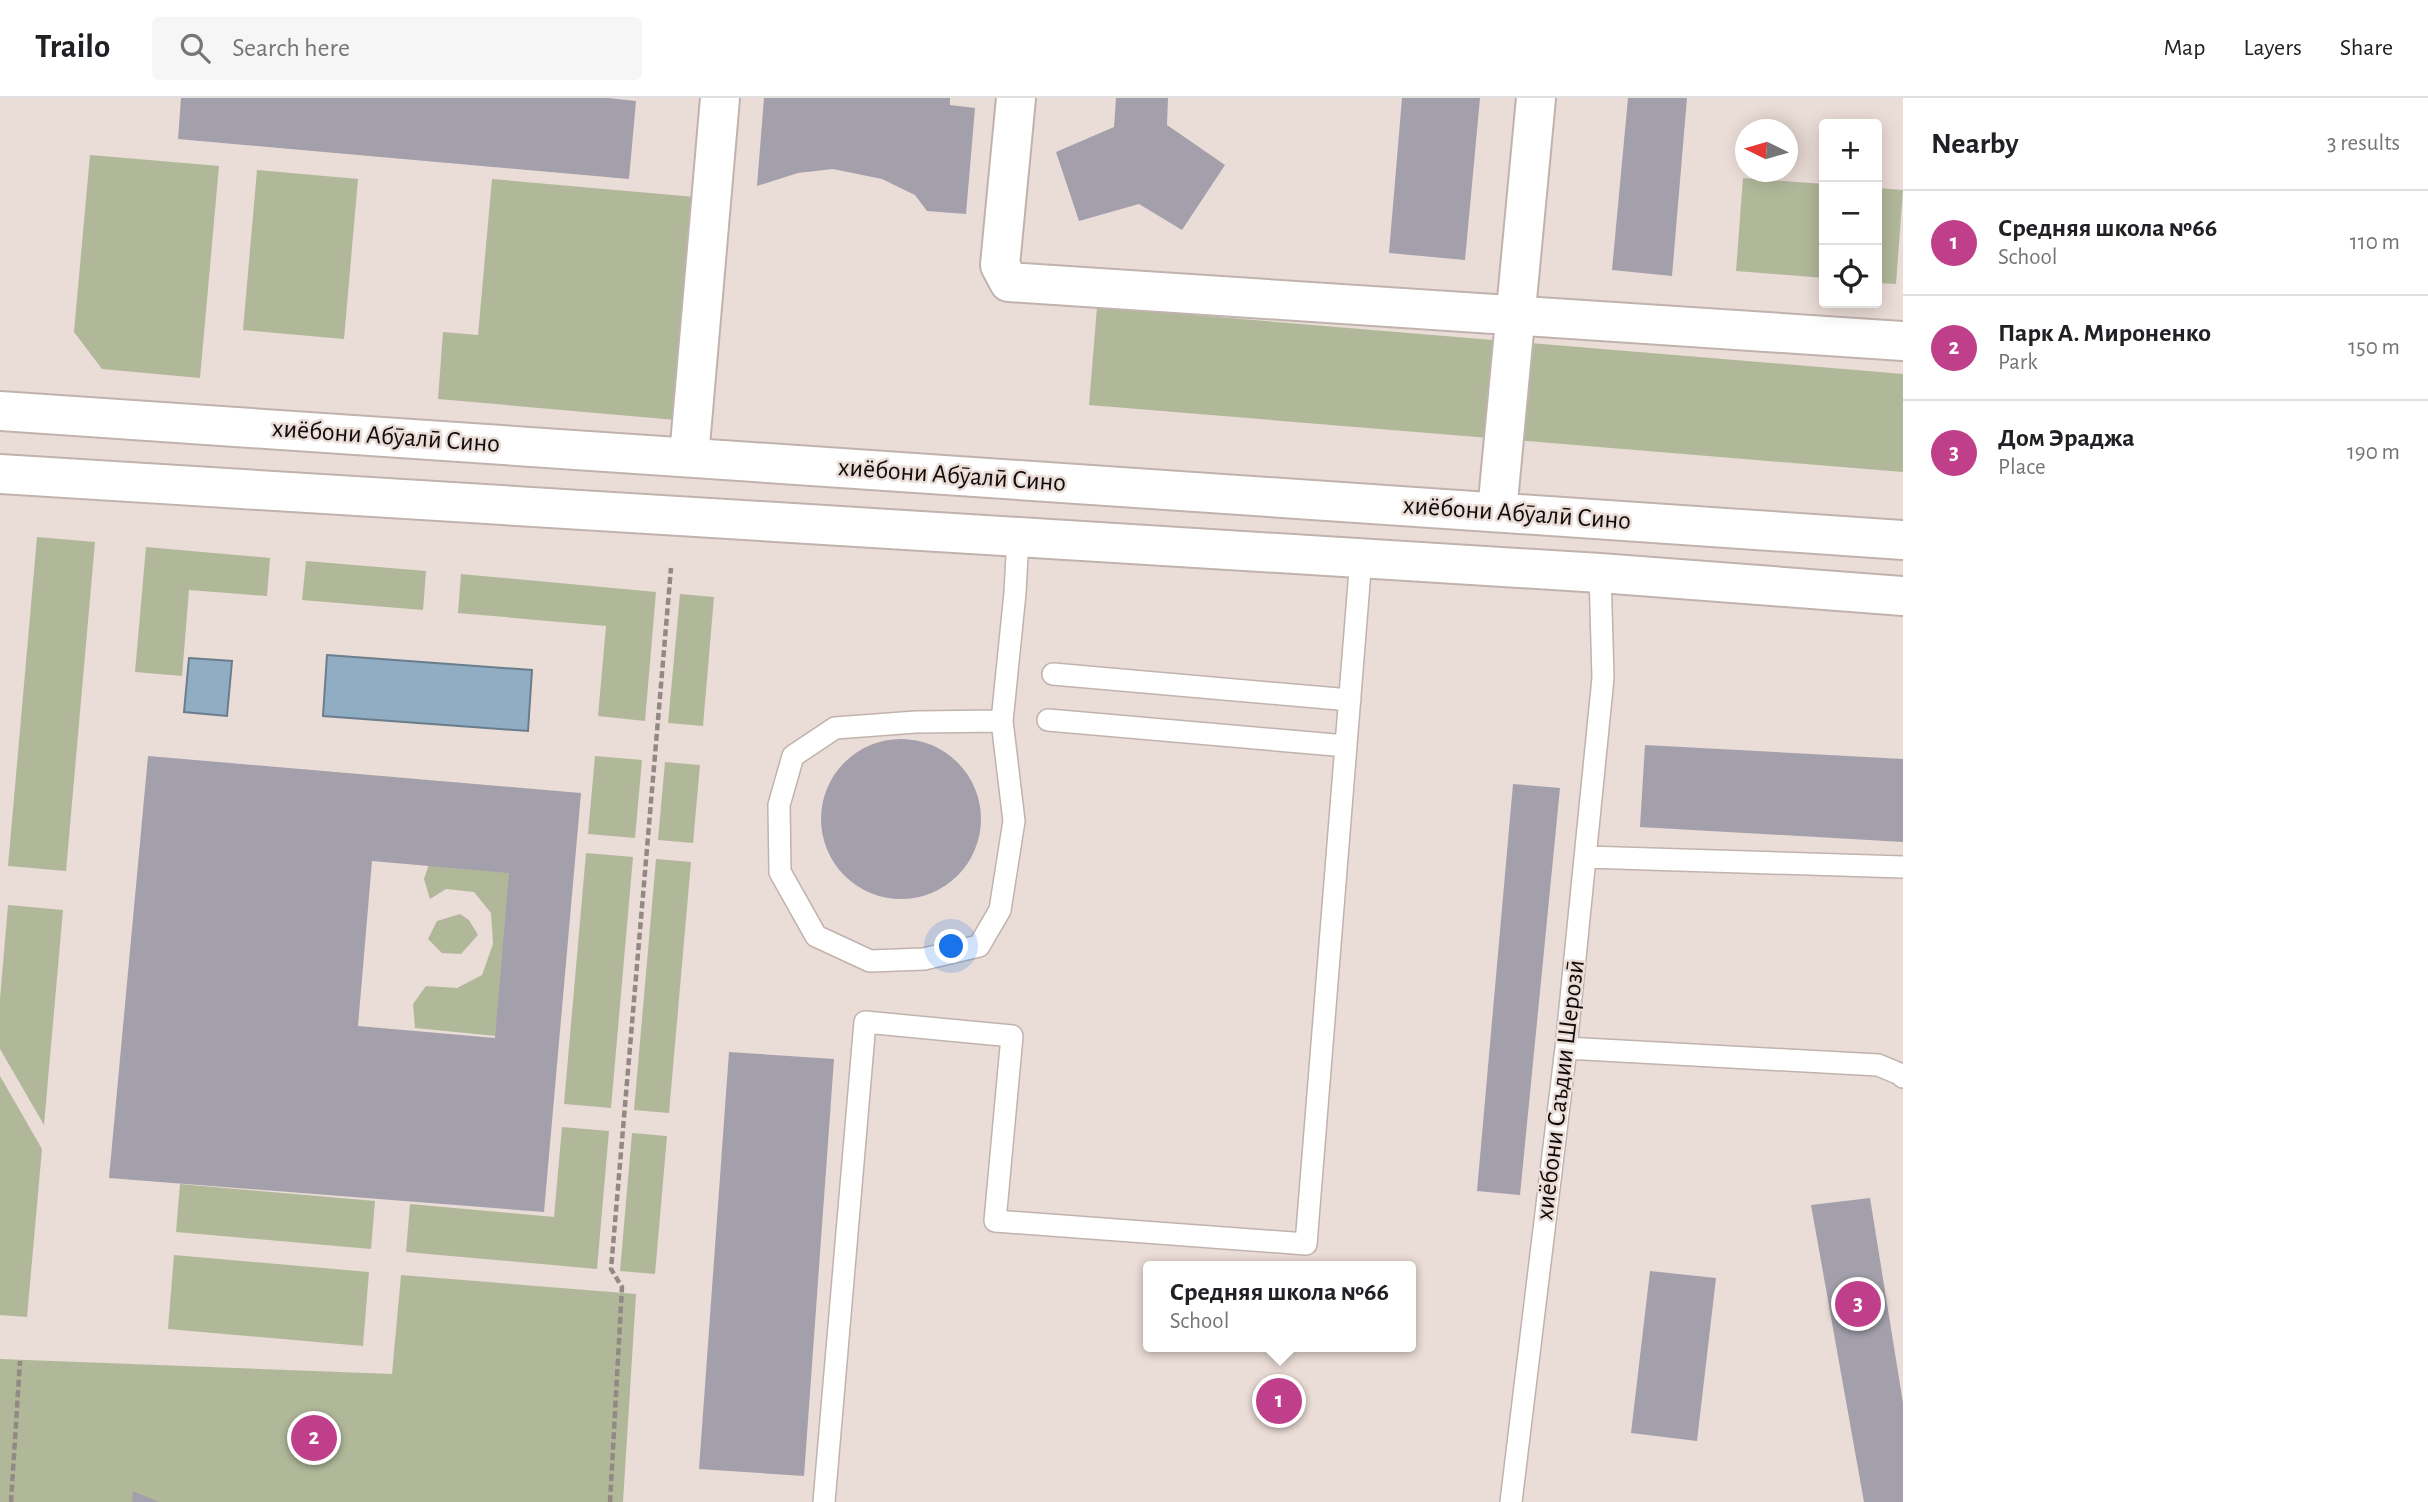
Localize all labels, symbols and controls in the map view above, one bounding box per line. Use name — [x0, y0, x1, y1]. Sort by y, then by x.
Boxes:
search box — [152, 17, 642, 80]
icon: search — [176, 29, 214, 67]
text: Trailo — [35, 31, 110, 64]
text: Search here — [232, 35, 350, 61]
text: Map — [2163, 36, 2205, 60]
text: Layers — [2243, 36, 2302, 60]
text: Share — [2340, 36, 2393, 60]
north arrow — [1735, 119, 1798, 182]
map controls — [1819, 119, 1882, 308]
button: + — [1819, 119, 1882, 182]
text: Nearby — [1931, 129, 2019, 159]
text: 3 results — [2327, 132, 2400, 155]
button: − — [1819, 182, 1882, 245]
text: Средняя школа №66 — [1998, 215, 2217, 241]
text: 1 — [1950, 231, 1958, 254]
text: 110 m — [2350, 231, 2400, 254]
button: locate — [1819, 245, 1882, 308]
text: School — [1998, 246, 2057, 269]
text: Парк А. Мироненко — [1998, 320, 2211, 346]
text: 2 — [1949, 336, 1959, 359]
text: 150 m — [2348, 336, 2400, 359]
text: Park — [1998, 351, 2038, 374]
street label: хиёбони Абӯалӣ Сино — [271, 415, 501, 457]
text: Дом Эраджа — [1998, 425, 2135, 451]
text: 3 — [1949, 441, 1959, 464]
text: 190 m — [2347, 441, 2400, 464]
street label: хиёбони Абӯалӣ Сино — [837, 454, 1067, 496]
text: Place — [1998, 456, 2046, 479]
street label: хиёбони Абӯалӣ Сино — [1402, 492, 1632, 534]
your location — [934, 929, 968, 963]
street label: хиёбони Саъдии Шерозӣ — [1531, 958, 1589, 1222]
popup — [1143, 1261, 1416, 1352]
pin: 3 — [1835, 1278, 1881, 1330]
text: Средняя школа №66 — [1170, 1279, 1389, 1305]
text: School — [1170, 1310, 1229, 1333]
pin: 1 — [1256, 1375, 1302, 1427]
pin: 2 — [291, 1412, 337, 1464]

